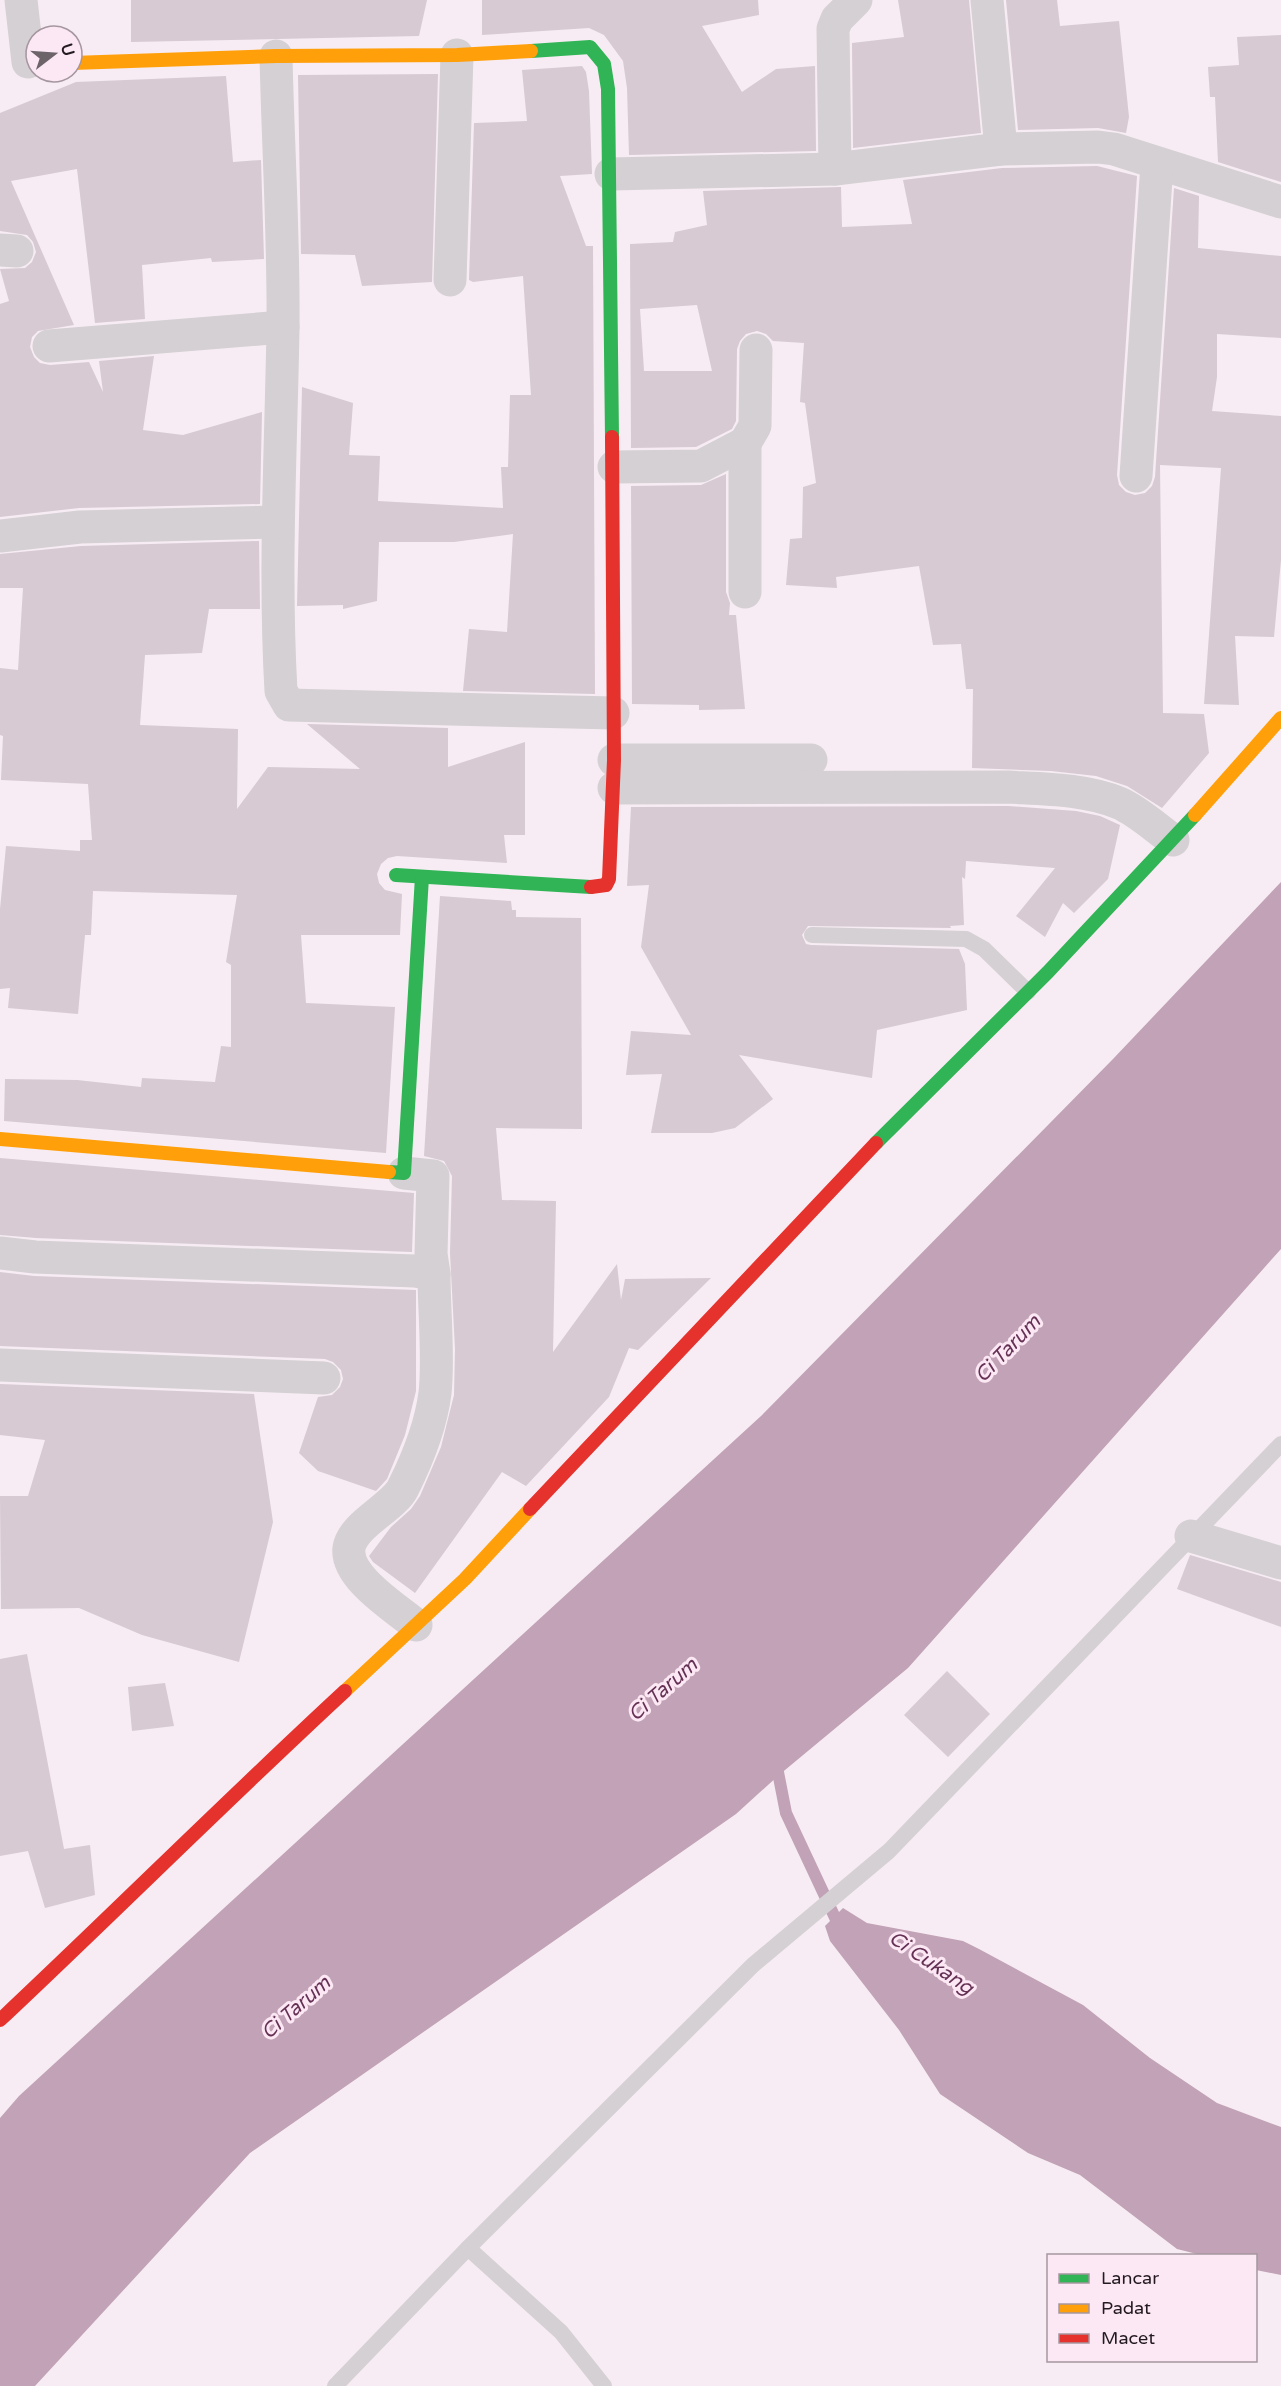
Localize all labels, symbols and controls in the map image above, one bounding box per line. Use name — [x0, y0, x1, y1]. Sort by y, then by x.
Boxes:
north arrow — [24, 24, 84, 84]
text: U — [56, 41, 79, 59]
water label: Ci Tarum — [970, 1310, 1046, 1388]
water label: Ci Tarum — [623, 1653, 703, 1727]
water label: Ci Cukang — [884, 1926, 979, 2001]
water label: Ci Tarum — [256, 1971, 336, 2045]
legend — [1047, 2254, 1257, 2362]
text: Lancar — [1101, 2267, 1159, 2289]
text: Padat — [1101, 2297, 1151, 2319]
text: Macet — [1101, 2327, 1155, 2349]

